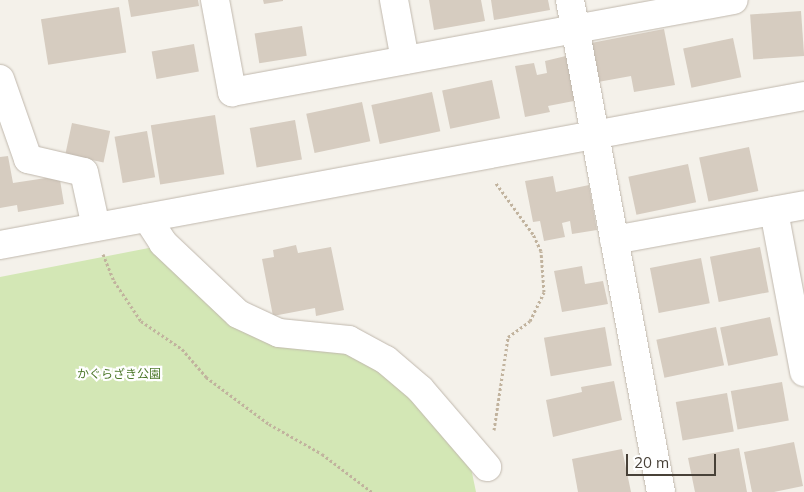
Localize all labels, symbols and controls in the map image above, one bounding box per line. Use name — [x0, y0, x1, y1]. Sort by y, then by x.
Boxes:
park label: かぐらざき公園 — [77, 367, 161, 381]
scale bar — [629, 444, 719, 476]
text: 20 m — [634, 453, 669, 472]

